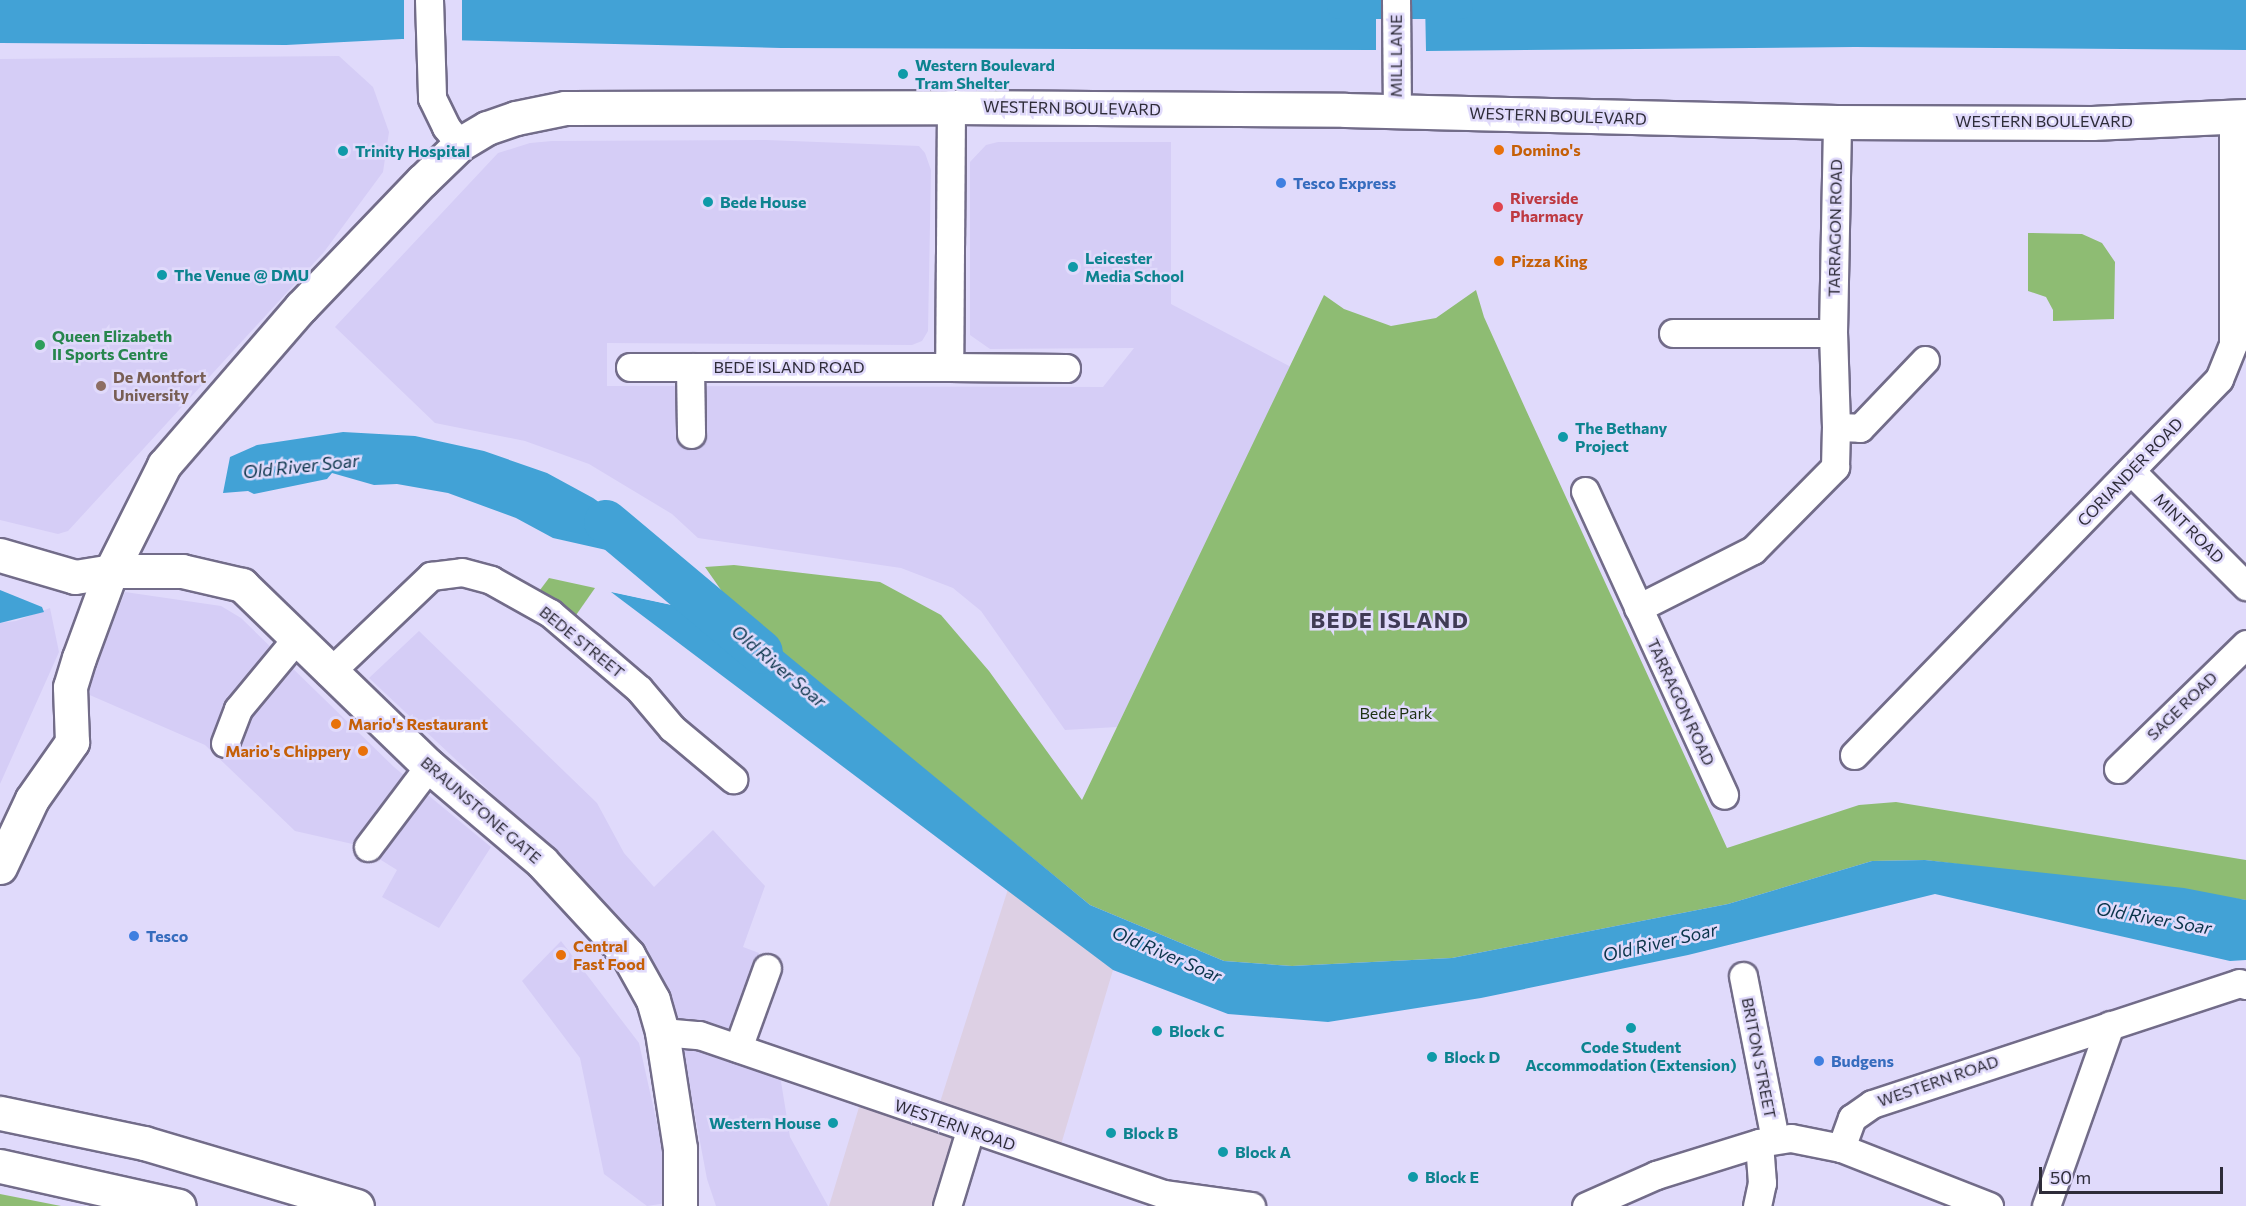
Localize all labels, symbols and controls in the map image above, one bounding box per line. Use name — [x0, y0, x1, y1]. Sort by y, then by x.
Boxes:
street label: MILL LANE — [1386, 15, 1406, 97]
place label: Western Boulevard Tram Shelter — [915, 55, 1055, 93]
marker: Western Boulevard Tram Shelter — [896, 67, 910, 81]
street label: WESTERN BOULEVARD — [983, 97, 1161, 119]
street label: WESTERN BOULEVARD — [1469, 103, 1647, 129]
street label: WESTERN BOULEVARD — [1955, 111, 2133, 131]
place label: Domino's — [1511, 140, 1581, 160]
place label: Trinity Hospital — [355, 141, 470, 161]
marker: Domino's — [1492, 143, 1506, 157]
marker: Trinity Hospital — [336, 144, 350, 158]
street label: TARRAGON ROAD — [1824, 159, 1846, 297]
place label: Tesco Express — [1293, 173, 1396, 193]
marker: Tesco Express — [1274, 176, 1288, 190]
place label: Riverside Pharmacy — [1510, 188, 1584, 226]
place label: Bede House — [720, 192, 806, 212]
marker: Bede House — [701, 195, 715, 209]
marker: Riverside Pharmacy — [1491, 200, 1505, 214]
place label: Leicester Media School — [1085, 248, 1184, 286]
place label: Pizza King — [1511, 251, 1588, 271]
marker: Pizza King — [1492, 254, 1506, 268]
marker: Leicester Media School — [1066, 260, 1080, 274]
place label: The Venue @ DMU — [174, 265, 309, 285]
marker: The Venue @ DMU — [155, 268, 169, 282]
place label: Queen Elizabeth II Sports Centre — [52, 326, 172, 364]
marker: Queen Elizabeth II Sports Centre — [33, 338, 47, 352]
street label: BEDE ISLAND ROAD — [713, 357, 865, 377]
place label: De Montfort University — [113, 367, 206, 405]
marker: De Montfort University — [94, 379, 108, 393]
street label: CORIANDER ROAD — [2073, 414, 2187, 530]
place label: The Bethany Project — [1575, 418, 1667, 456]
marker: The Bethany Project — [1556, 430, 1570, 444]
water label: Old River Soar — [242, 449, 360, 483]
street label: MINT ROAD — [2150, 489, 2228, 567]
street label: BEDE STREET — [536, 602, 628, 682]
district label: BEDE ISLAND — [1311, 607, 1469, 633]
water label: Old River Soar — [727, 620, 831, 712]
street label: TARRAGON ROAD — [1643, 636, 1719, 768]
street label: SAGE ROAD — [2143, 668, 2221, 744]
park label: Bede Park — [1360, 703, 1432, 723]
place label: Mario's Restaurant — [348, 714, 488, 734]
marker: Mario's Restaurant — [329, 717, 343, 731]
place label: Mario's Chippery — [225, 741, 351, 761]
marker: Mario's Chippery — [356, 744, 370, 758]
street label: BRAUNSTONE GATE — [417, 753, 545, 867]
water label: Old River Soar — [2095, 897, 2213, 939]
water label: Old River Soar — [1601, 918, 1719, 966]
water label: Old River Soar — [1109, 921, 1225, 987]
place label: Tesco — [146, 926, 188, 946]
marker: Tesco — [127, 929, 141, 943]
place label: Central Fast Food — [573, 936, 645, 974]
marker: Central Fast Food — [554, 948, 568, 962]
street label: BRITON STREET — [1738, 996, 1780, 1120]
place label: Block C — [1169, 1021, 1224, 1041]
marker: Code Student Accommodation (Extension) — [1624, 1021, 1638, 1035]
marker: Block C — [1150, 1024, 1164, 1038]
place label: Code Student Accommodation (Extension) — [1525, 1037, 1737, 1075]
place label: Block D — [1444, 1047, 1500, 1067]
marker: Block D — [1425, 1050, 1439, 1064]
place label: Budgens — [1831, 1051, 1894, 1071]
street label: WESTERN ROAD — [1875, 1051, 2001, 1111]
marker: Budgens — [1812, 1054, 1826, 1068]
street label: WESTERN ROAD — [892, 1095, 1018, 1155]
place label: Western House — [709, 1113, 821, 1133]
marker: Western House — [826, 1116, 840, 1130]
place label: Block B — [1123, 1123, 1178, 1143]
marker: Block B — [1104, 1126, 1118, 1140]
place label: Block A — [1235, 1142, 1291, 1162]
marker: Block A — [1216, 1145, 1230, 1159]
scale bar — [2042, 1155, 2226, 1193]
text: 50 m — [2050, 1166, 2091, 1188]
place label: Block E — [1425, 1167, 1479, 1187]
marker: Block E — [1406, 1170, 1420, 1184]

